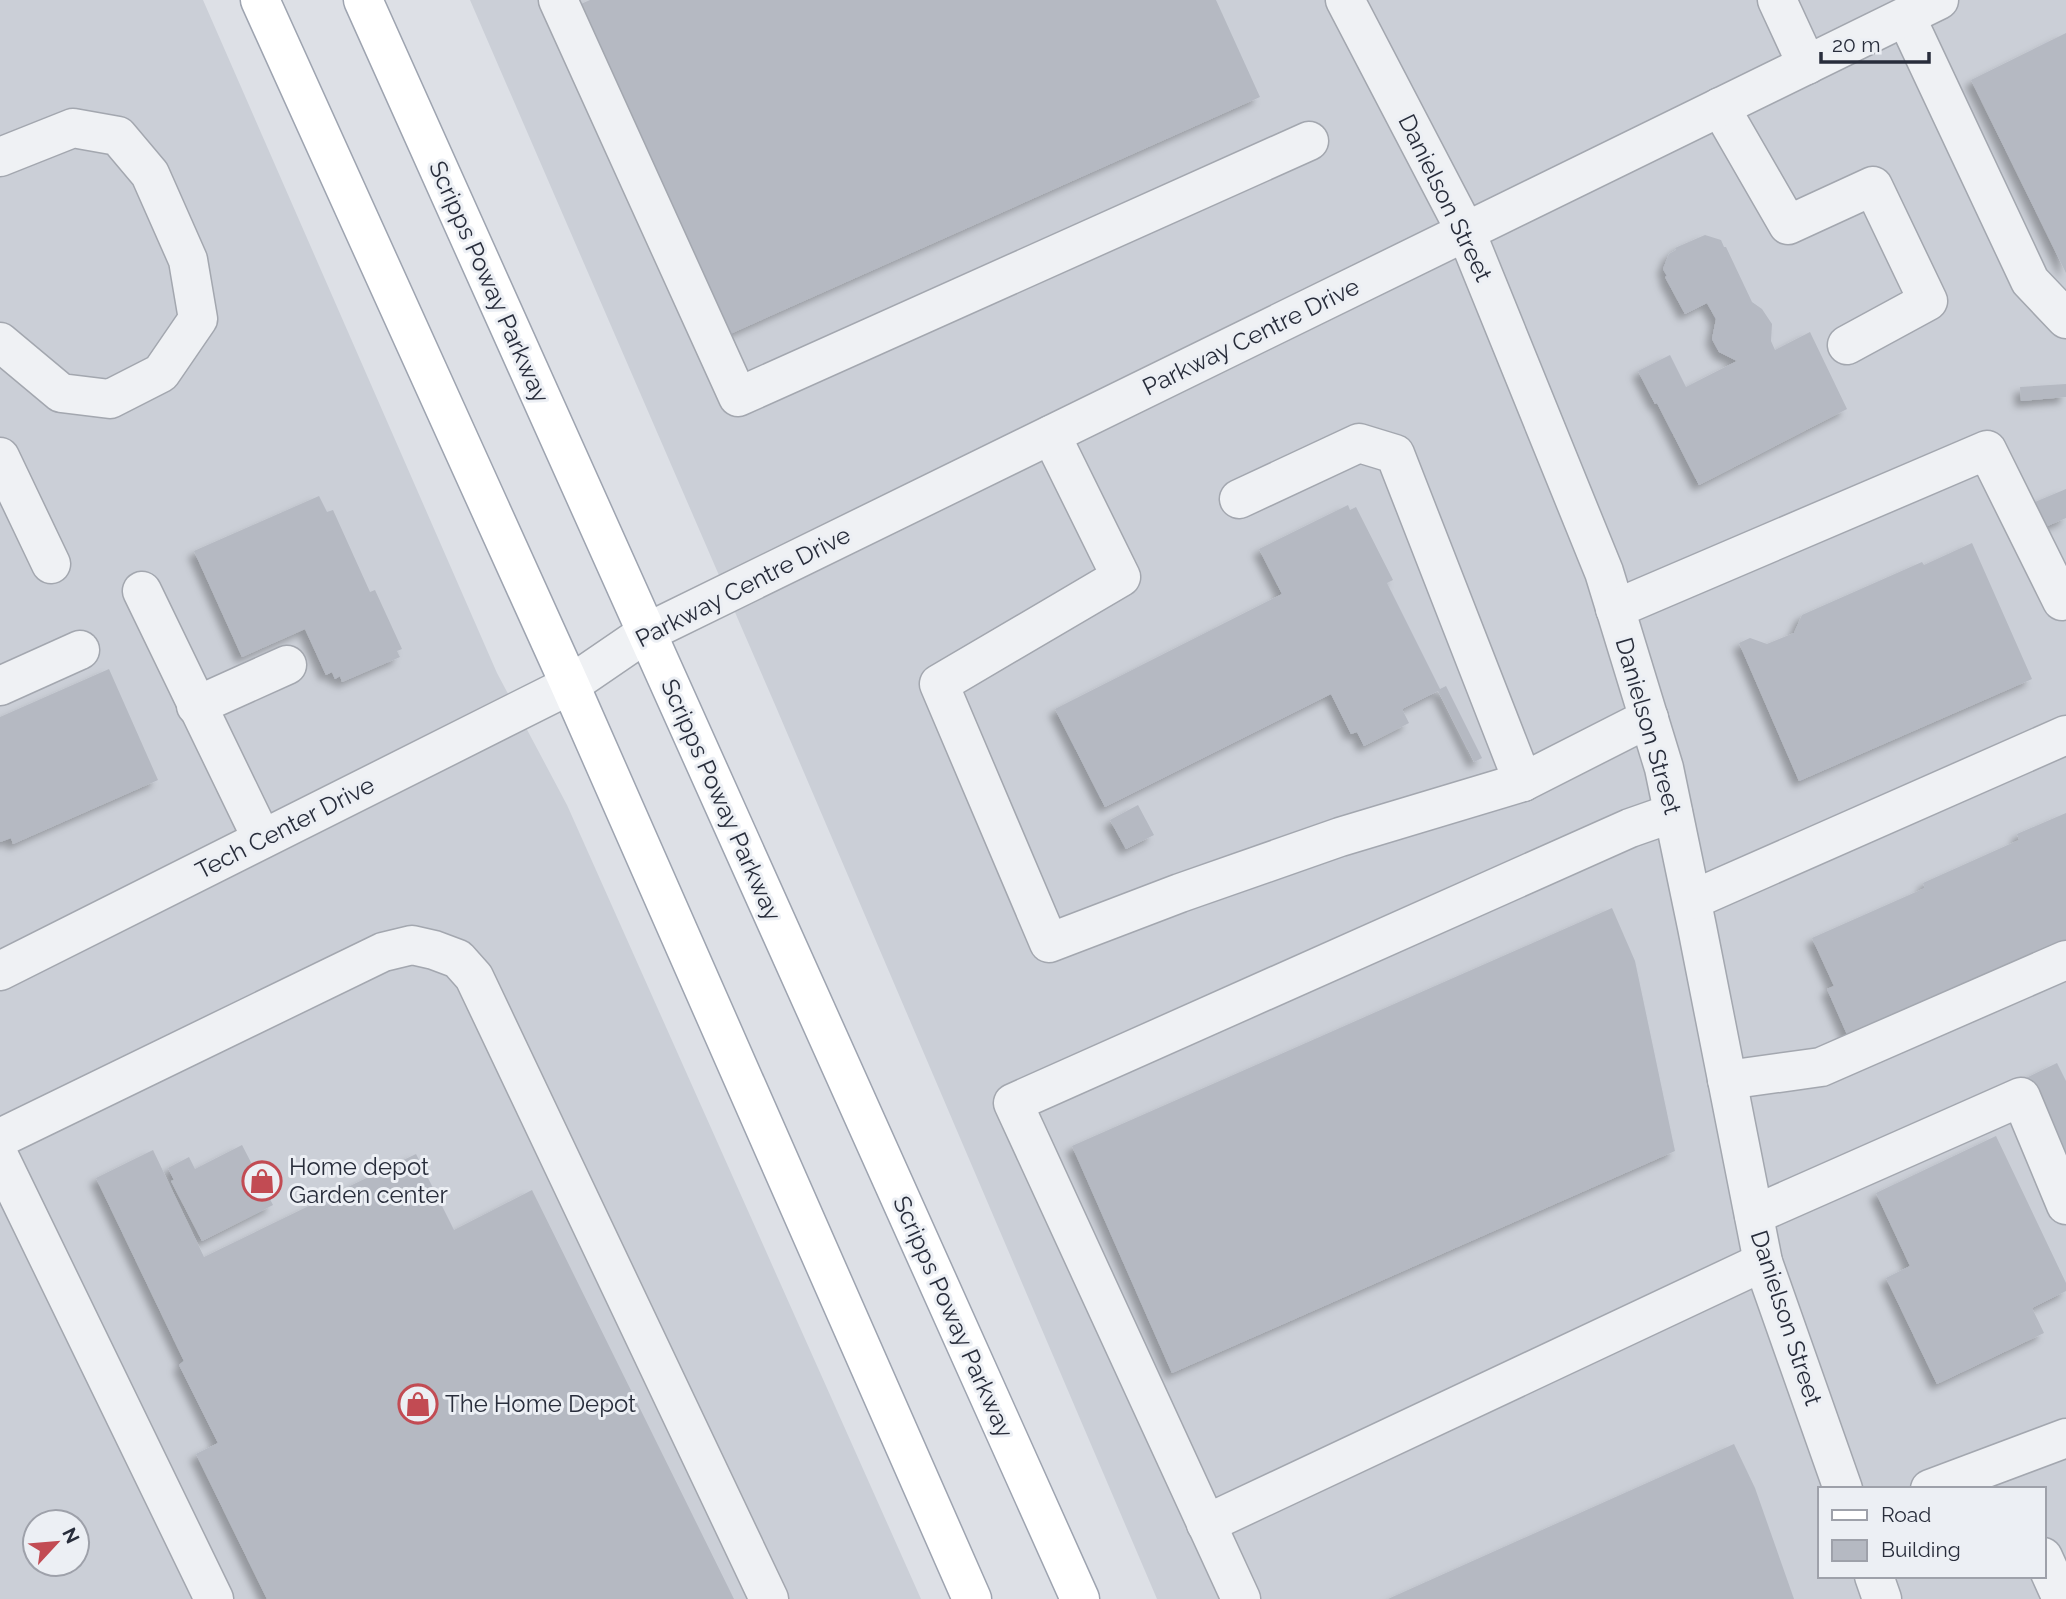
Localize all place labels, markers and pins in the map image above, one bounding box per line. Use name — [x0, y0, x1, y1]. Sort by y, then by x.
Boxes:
place label: Home depot Garden center — [289, 1152, 448, 1209]
shop icon: Home depot Garden center — [241, 1160, 283, 1202]
shop icon: The Home Depot — [397, 1383, 439, 1425]
place label: The Home Depot — [445, 1389, 636, 1418]

